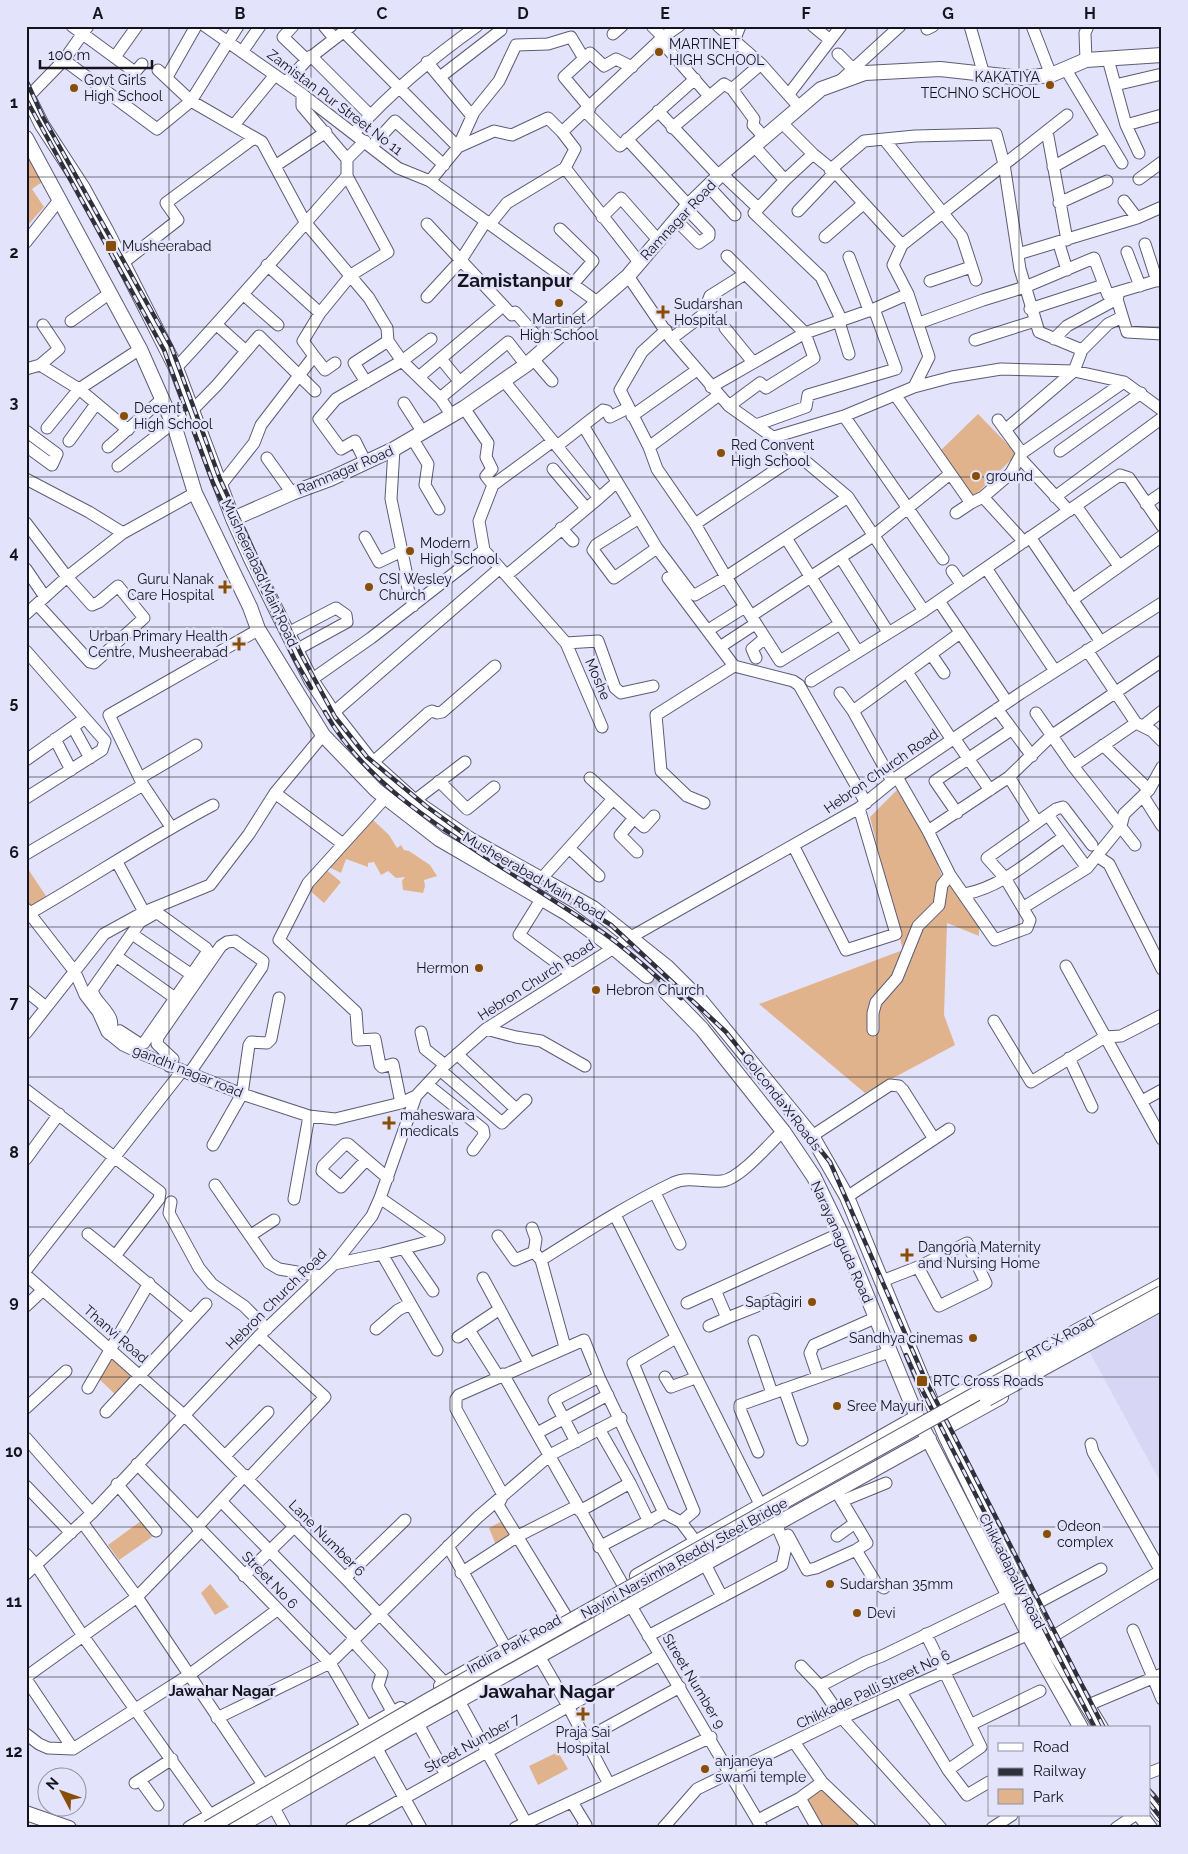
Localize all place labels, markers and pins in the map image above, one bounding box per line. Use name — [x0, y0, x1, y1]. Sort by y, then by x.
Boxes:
place label: MARTINET HIGH SCHOOL — [669, 36, 764, 68]
marker: MARTINET HIGH SCHOOL — [653, 46, 665, 58]
place label: KAKATIYA TECHNO SCHOOL — [921, 69, 1041, 101]
place label: Govt Girls High School — [84, 72, 163, 104]
marker: KAKATIYA TECHNO SCHOOL — [1044, 79, 1056, 91]
marker: Govt Girls High School — [68, 82, 80, 94]
place label: Musheerabad — [122, 238, 211, 254]
marker: Musheerabad — [104, 239, 118, 253]
place label: Sudarshan Hospital — [674, 296, 743, 328]
marker: Martinet High School — [553, 297, 565, 309]
marker: Sudarshan Hospital — [656, 305, 670, 319]
place label: Martinet High School — [520, 311, 598, 343]
place label: Decent High School — [134, 400, 213, 432]
marker: Decent High School — [118, 410, 130, 422]
place label: Red Convent High School — [731, 437, 815, 469]
marker: Red Convent High School — [715, 447, 727, 459]
place label: ground — [986, 468, 1033, 484]
marker: ground — [970, 470, 982, 482]
place label: Modern High School — [420, 535, 499, 567]
marker: Modern High School — [404, 545, 416, 557]
place label: Guru Nanak Care Hospital — [127, 571, 215, 603]
place label: CSI Wesley Church — [379, 571, 452, 603]
marker: Guru Nanak Care Hospital — [218, 580, 232, 594]
marker: CSI Wesley Church — [363, 581, 375, 593]
place label: Urban Primary Health Centre, Musheerabad — [88, 628, 228, 660]
marker: Urban Primary Health Centre, Musheerabad — [232, 637, 246, 651]
place label: Hermon — [416, 960, 469, 976]
marker: Hermon — [473, 962, 485, 974]
place label: Hebron Church — [606, 982, 704, 998]
marker: Hebron Church — [590, 984, 602, 996]
place label: maheswara medicals — [400, 1107, 475, 1139]
marker: maheswara medicals — [382, 1116, 396, 1130]
place label: Dangoria Maternity and Nursing Home — [918, 1239, 1041, 1271]
marker: Dangoria Maternity and Nursing Home — [900, 1248, 914, 1262]
place label: Saptagiri — [745, 1294, 802, 1310]
marker: Saptagiri — [806, 1296, 818, 1308]
place label: Sandhya cinemas — [849, 1330, 963, 1346]
marker: Sandhya cinemas — [967, 1332, 979, 1344]
place label: RTC Cross Roads — [933, 1373, 1044, 1389]
marker: RTC Cross Roads — [915, 1374, 929, 1388]
place label: Sree Mayuri — [847, 1398, 924, 1414]
marker: Sree Mayuri — [831, 1400, 843, 1412]
place label: Odeon complex — [1057, 1518, 1113, 1550]
marker: Odeon complex — [1041, 1528, 1053, 1540]
place label: Sudarshan 35mm — [840, 1576, 953, 1592]
marker: Sudarshan 35mm — [824, 1578, 836, 1590]
place label: Devi — [867, 1605, 896, 1621]
marker: Devi — [851, 1607, 863, 1619]
marker: Praja Sai Hospital — [576, 1707, 590, 1721]
place label: Praja Sai Hospital — [556, 1724, 610, 1756]
place label: anjaneya swami temple — [715, 1753, 806, 1785]
marker: anjaneya swami temple — [699, 1763, 711, 1775]

